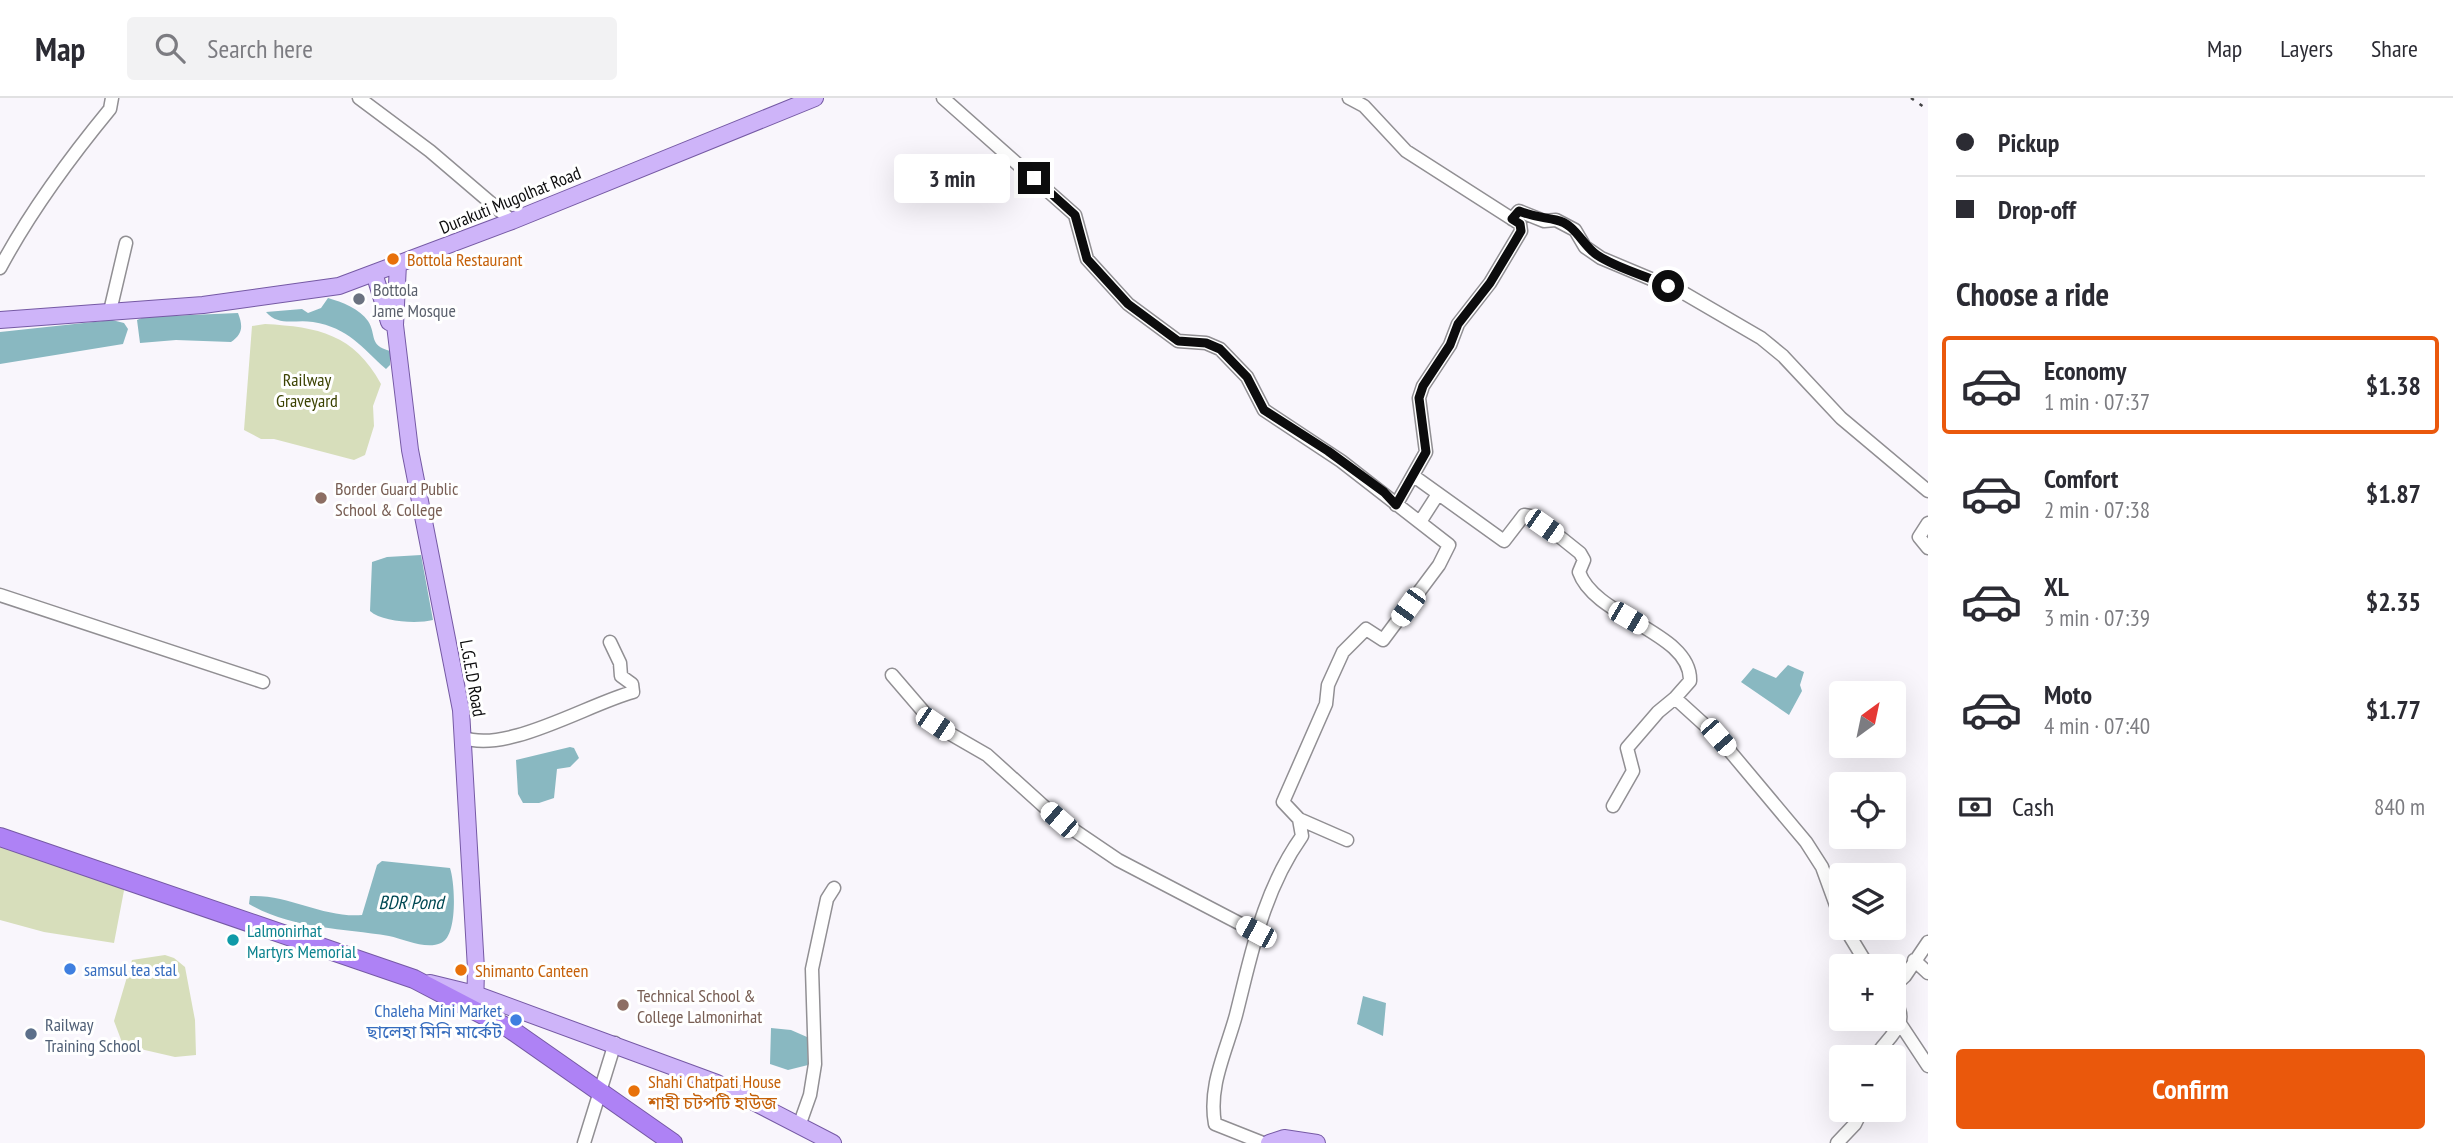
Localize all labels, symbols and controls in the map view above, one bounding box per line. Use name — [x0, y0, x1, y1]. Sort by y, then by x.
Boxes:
search box — [127, 17, 617, 80]
text: Map — [35, 27, 85, 70]
icon: search — [151, 29, 189, 67]
text: Search here — [207, 32, 313, 65]
text: Map — [2207, 33, 2242, 64]
text: Layers — [2280, 33, 2333, 64]
text: Share — [2371, 33, 2418, 64]
text: Pickup — [1998, 126, 2059, 159]
callout: 3 min — [894, 154, 1010, 202]
street label: Durakuti Mugolhat Road — [436, 161, 584, 239]
route end — [1018, 162, 1050, 194]
text: 3 min — [929, 164, 975, 193]
text: Drop-off — [1998, 193, 2076, 226]
place label: Bottola Restaurant — [407, 248, 522, 271]
marker: Bottola Restaurant — [385, 251, 401, 267]
route start — [1652, 270, 1684, 302]
text: Choose a ride — [1956, 273, 2109, 315]
place label: Bottola Jame Mosque — [372, 278, 456, 322]
marker: Bottola Jame Mosque — [351, 291, 367, 307]
icon: car — [1960, 354, 2023, 417]
text: Economy — [2044, 354, 2126, 387]
park label: Railway Graveyard — [276, 368, 338, 412]
text: $1.38 — [2366, 369, 2421, 402]
text: 1 min · 07:37 — [2044, 387, 2150, 416]
icon: car — [1960, 462, 2023, 525]
text: Comfort — [2044, 462, 2118, 495]
place label: Border Guard Public School & College — [335, 477, 459, 521]
text: $1.87 — [2366, 477, 2421, 510]
marker: Border Guard Public School & College — [313, 490, 329, 506]
text: 2 min · 07:38 — [2044, 495, 2150, 524]
car — [1521, 505, 1568, 547]
icon: car — [1960, 570, 2023, 633]
text: XL — [2044, 570, 2069, 603]
car — [1388, 584, 1429, 630]
text: $2.35 — [2366, 585, 2421, 618]
car — [1605, 598, 1652, 638]
text: 3 min · 07:39 — [2044, 603, 2150, 632]
street label: L.G.E.D Road — [455, 638, 491, 718]
icon: car — [1960, 678, 2023, 741]
text: Moto — [2044, 678, 2092, 711]
north arrow — [1829, 681, 1906, 758]
map controls — [1829, 681, 1906, 1122]
text: $1.77 — [2366, 693, 2421, 726]
car — [912, 704, 959, 744]
text: 4 min · 07:40 — [2044, 711, 2150, 740]
car — [1697, 714, 1740, 760]
button: locate — [1829, 772, 1906, 849]
icon: cash — [1956, 788, 1994, 826]
text: Cash — [2012, 790, 2054, 823]
text: 840 m — [2374, 792, 2425, 821]
car — [1037, 798, 1082, 842]
button: layers — [1829, 863, 1906, 940]
water label: BDR Pond — [379, 890, 446, 914]
car — [1233, 913, 1280, 951]
place label: Lalmonirhat Martyrs Memorial — [247, 919, 357, 963]
marker: Lalmonirhat Martyrs Memorial — [225, 932, 241, 948]
button: + — [1829, 954, 1906, 1031]
place label: samsul tea stal — [84, 958, 177, 981]
place label: Shimanto Canteen — [475, 959, 588, 982]
marker: samsul tea stal — [62, 961, 78, 977]
marker: Shimanto Canteen — [453, 962, 469, 978]
place label: Technical School & College Lalmonirhat — [637, 984, 762, 1028]
marker: Technical School & College Lalmonirhat — [615, 997, 631, 1013]
place label: Chaleha Mini Market ছালেহা মিনি মার্কেট — [365, 999, 503, 1043]
marker: Chaleha Mini Market ছালেহা মিনি মার্কেট — [508, 1012, 524, 1028]
place label: Railway Training School — [45, 1013, 141, 1057]
marker: Railway Training School — [23, 1026, 39, 1042]
button: − — [1829, 1045, 1906, 1122]
button: Confirm — [1956, 1049, 2425, 1129]
place label: Shahi Chatpati House শাহী চটপটি হাউজ — [647, 1070, 781, 1114]
marker: Shahi Chatpati House শাহী চটপটি হাউজ — [626, 1083, 642, 1099]

